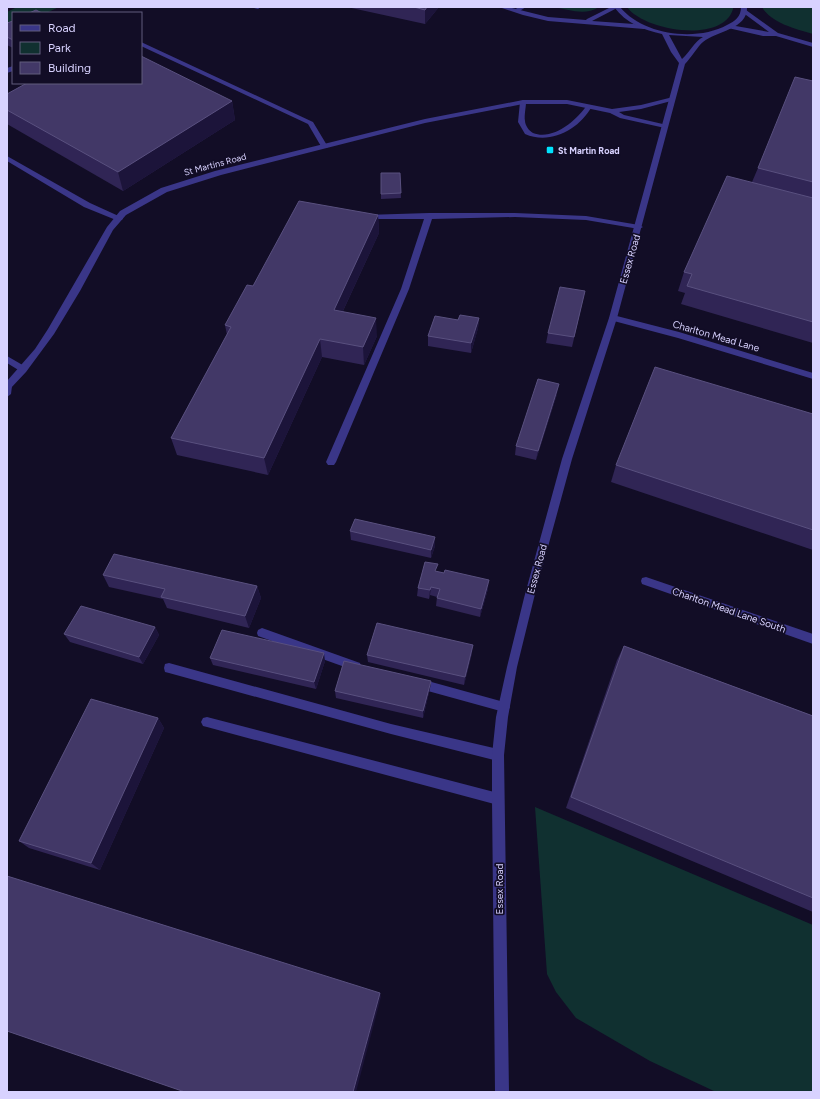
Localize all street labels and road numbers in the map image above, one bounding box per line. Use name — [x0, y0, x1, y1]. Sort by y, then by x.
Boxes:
street label: St Martins Road — [183, 150, 247, 178]
street label: Essex Road — [617, 233, 643, 285]
street label: Charlton Mead Lane — [671, 317, 761, 355]
street label: Essex Road — [524, 543, 550, 595]
street label: Charlton Mead Lane South — [671, 584, 788, 636]
street label: Essex Road — [493, 863, 506, 914]

